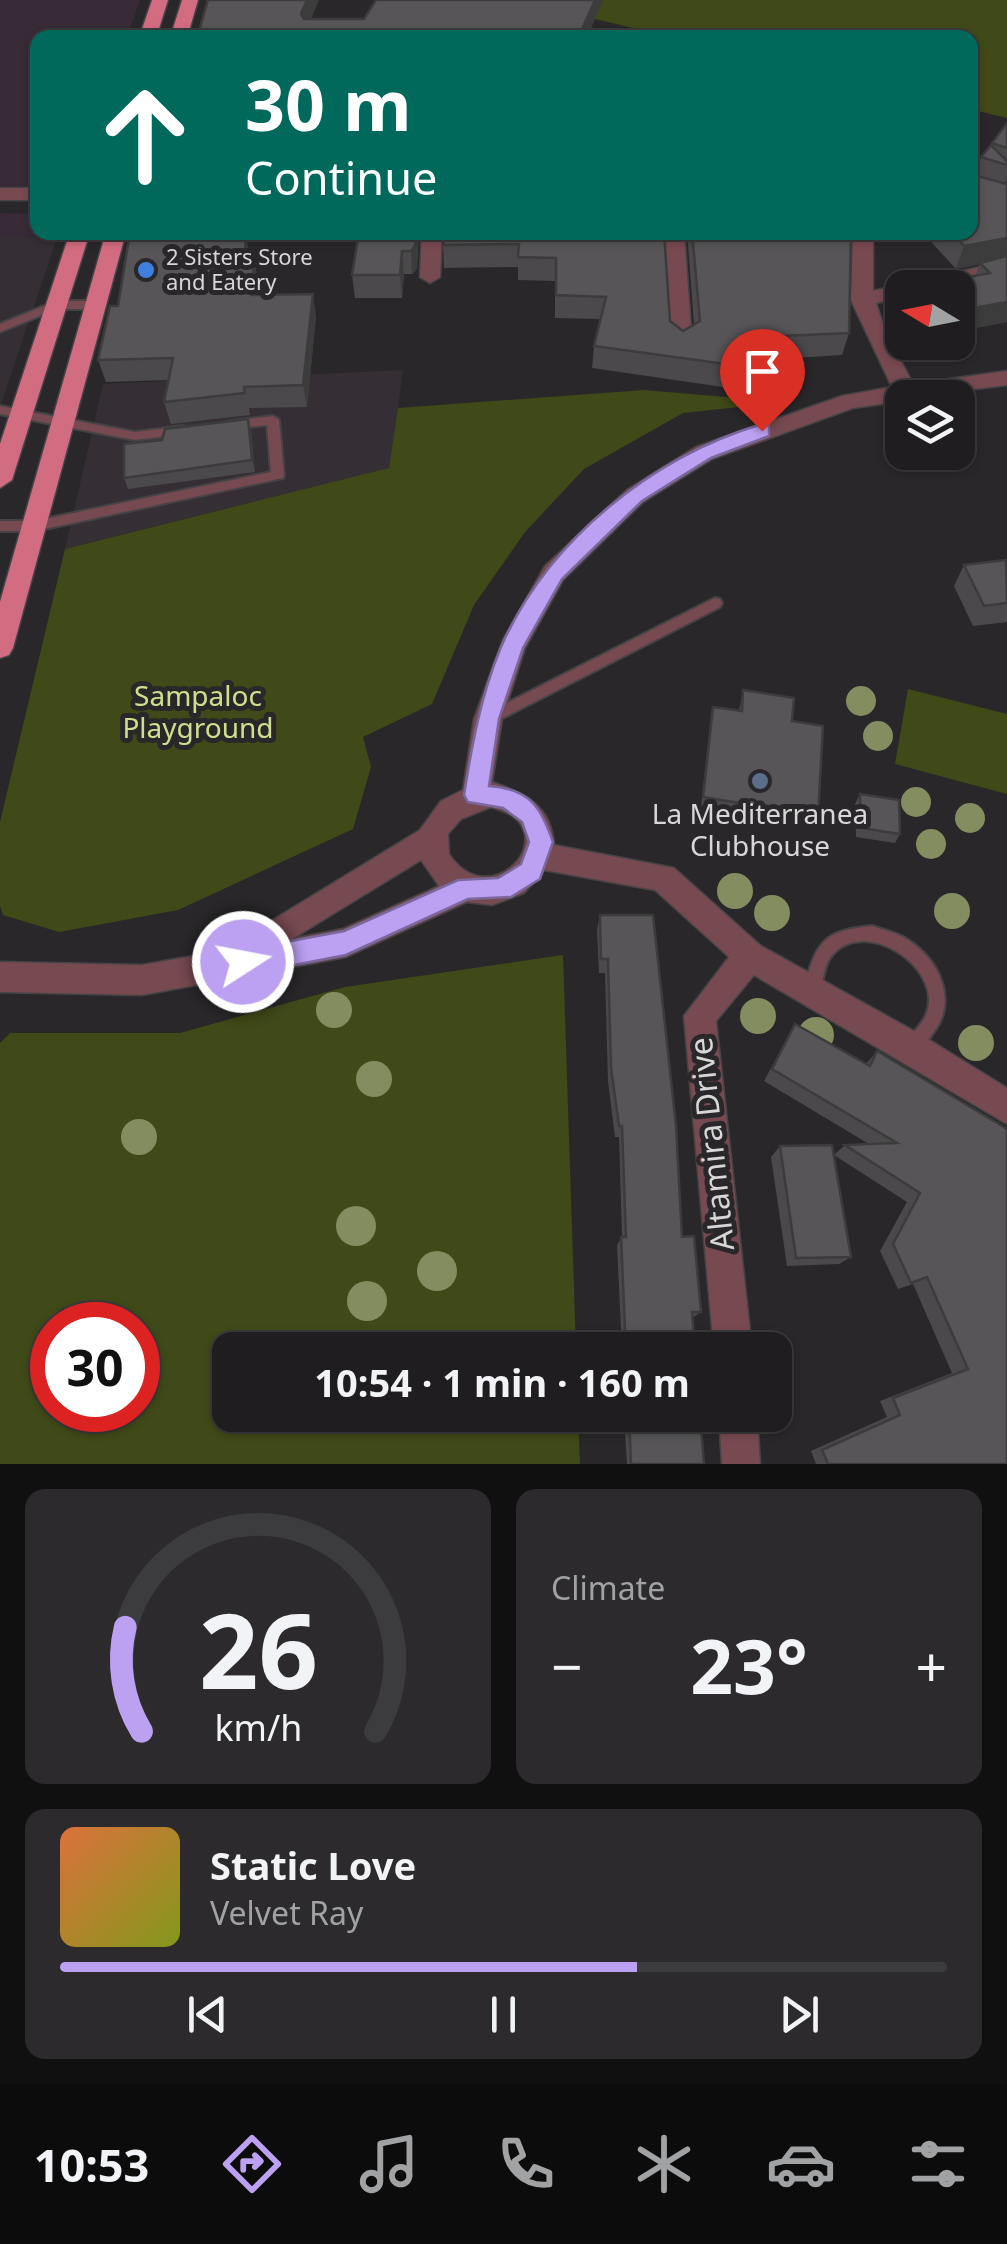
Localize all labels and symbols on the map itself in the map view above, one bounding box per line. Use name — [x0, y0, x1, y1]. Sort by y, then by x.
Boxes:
place label: 2 Sisters Store and Eatery — [166, 241, 313, 296]
marker: 2 Sisters Store and Eatery — [135, 259, 157, 281]
north arrow — [885, 270, 975, 360]
pin — [720, 329, 805, 432]
park label: Sampaloc Playground — [122, 676, 274, 746]
marker: La Mediterranea Clubhouse — [749, 770, 771, 792]
place label: La Mediterranea Clubhouse — [652, 794, 868, 864]
position arrow — [191, 910, 295, 1014]
street label: Altamira Drive — [678, 1035, 743, 1253]
speed limit sign: 30 — [30, 1302, 160, 1432]

